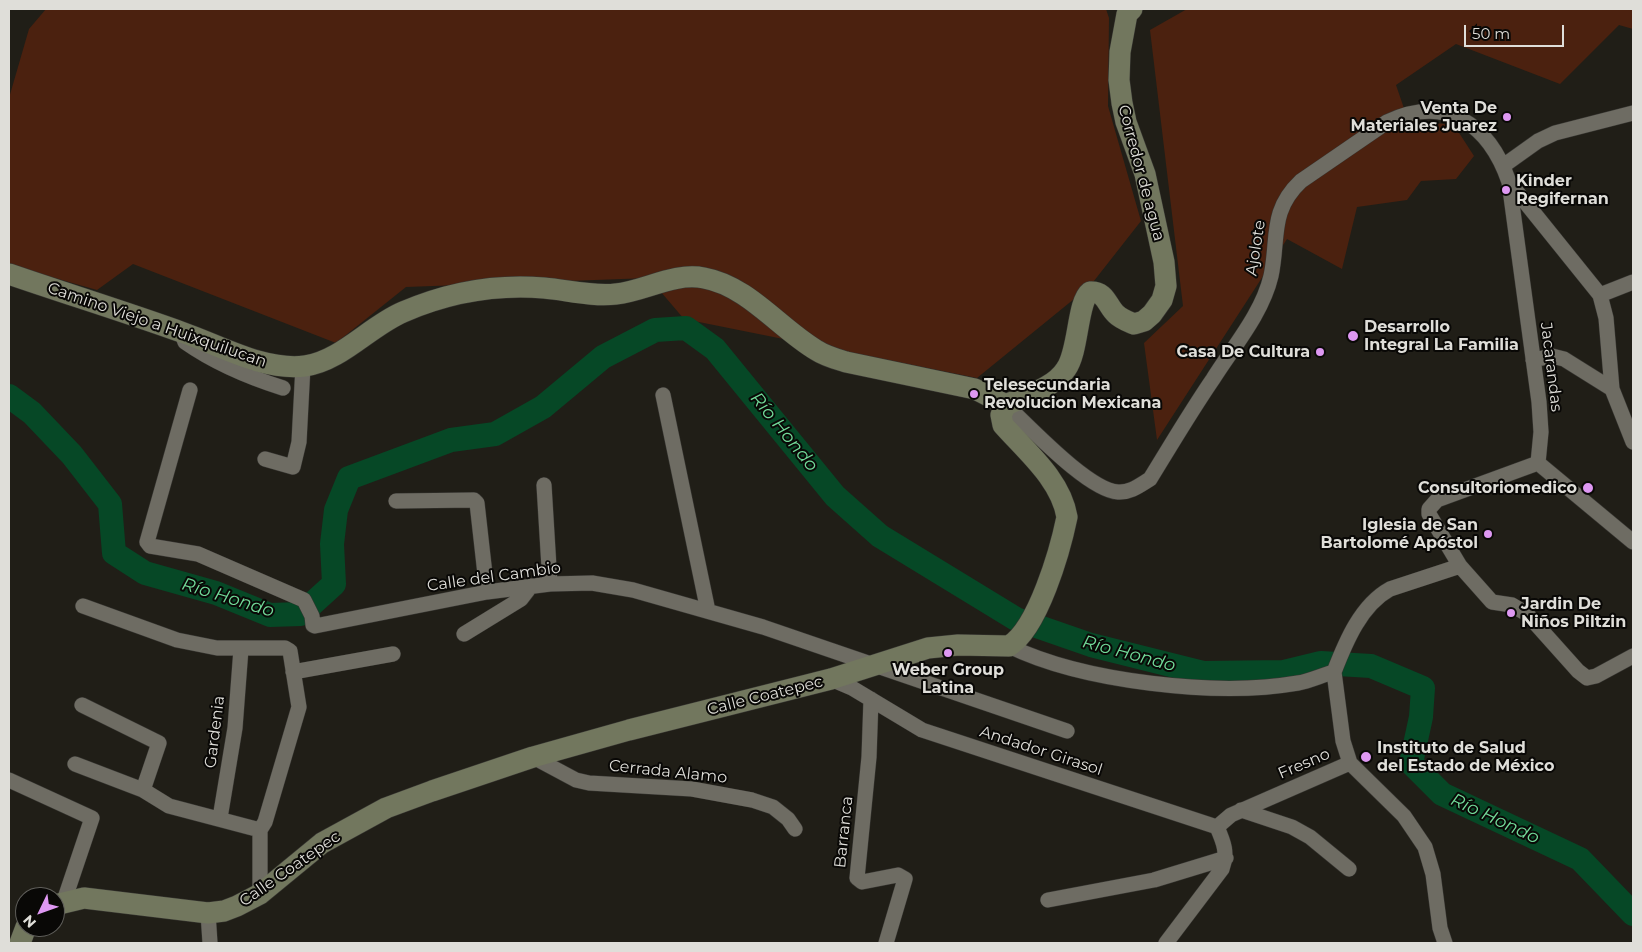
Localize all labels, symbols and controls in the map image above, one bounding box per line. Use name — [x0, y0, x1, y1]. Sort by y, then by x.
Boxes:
scale bar — [1467, 15, 1567, 47]
text: 50 m — [1472, 24, 1510, 43]
place label: Venta De Materiales Juarez — [1351, 98, 1497, 136]
street label: Corredor de agua — [1114, 103, 1168, 243]
marker: Venta De Materiales Juarez — [1501, 111, 1513, 123]
place label: Kinder Regifernan — [1516, 171, 1609, 209]
marker: Kinder Regifernan — [1500, 184, 1512, 196]
street label: Ajolote — [1242, 219, 1270, 277]
street label: Camino Viejo a Huixquilucan — [45, 278, 269, 372]
place label: Desarrollo Integral La Familia — [1364, 317, 1519, 355]
street label: Jacarandas — [1536, 321, 1566, 413]
marker: Desarrollo Integral La Familia — [1346, 329, 1360, 343]
place label: Casa De Cultura — [1177, 342, 1310, 362]
marker: Casa De Cultura — [1314, 346, 1326, 358]
place label: Telesecundaria Revolucion Mexicana — [984, 375, 1161, 413]
water label: Río Hondo — [746, 388, 822, 476]
marker: Telesecundaria Revolucion Mexicana — [968, 388, 980, 400]
place label: Consultoriomedico — [1418, 478, 1577, 498]
marker: Consultoriomedico — [1581, 481, 1595, 495]
place label: Iglesia de San Bartolomé Apóstol — [1321, 515, 1478, 553]
marker: Iglesia de San Bartolomé Apóstol — [1482, 528, 1494, 540]
street label: Calle del Cambio — [426, 558, 562, 596]
water label: Río Hondo — [179, 574, 277, 622]
place label: Jardin De Niños Piltzin — [1521, 594, 1626, 632]
marker: Jardin De Niños Piltzin — [1505, 607, 1517, 619]
water label: Río Hondo — [1080, 631, 1178, 677]
marker: Weber Group Latina — [942, 647, 954, 659]
place label: Weber Group Latina — [892, 660, 1004, 698]
street label: Calle Coatepec — [705, 672, 825, 720]
street label: Gardenia — [201, 695, 229, 769]
street label: Andador Girasol — [977, 722, 1105, 780]
place label: Instituto de Salud del Estado de México — [1377, 738, 1554, 776]
street label: Fresno — [1275, 745, 1333, 783]
marker: Instituto de Salud del Estado de México — [1359, 750, 1373, 764]
street label: Cerrada Alamo — [608, 756, 728, 788]
water label: Río Hondo — [1447, 789, 1543, 849]
street label: Barranca — [831, 795, 857, 869]
street label: Calle Coatepec — [236, 827, 344, 911]
north arrow — [15, 887, 65, 937]
text: N — [19, 911, 40, 932]

